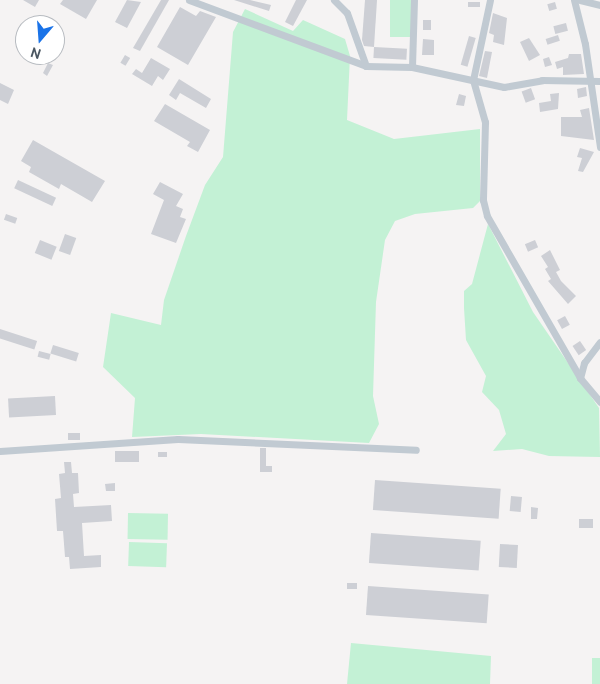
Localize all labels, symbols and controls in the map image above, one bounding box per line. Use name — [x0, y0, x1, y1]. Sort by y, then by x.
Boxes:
north arrow — [15, 15, 65, 65]
text: N — [28, 43, 43, 63]

